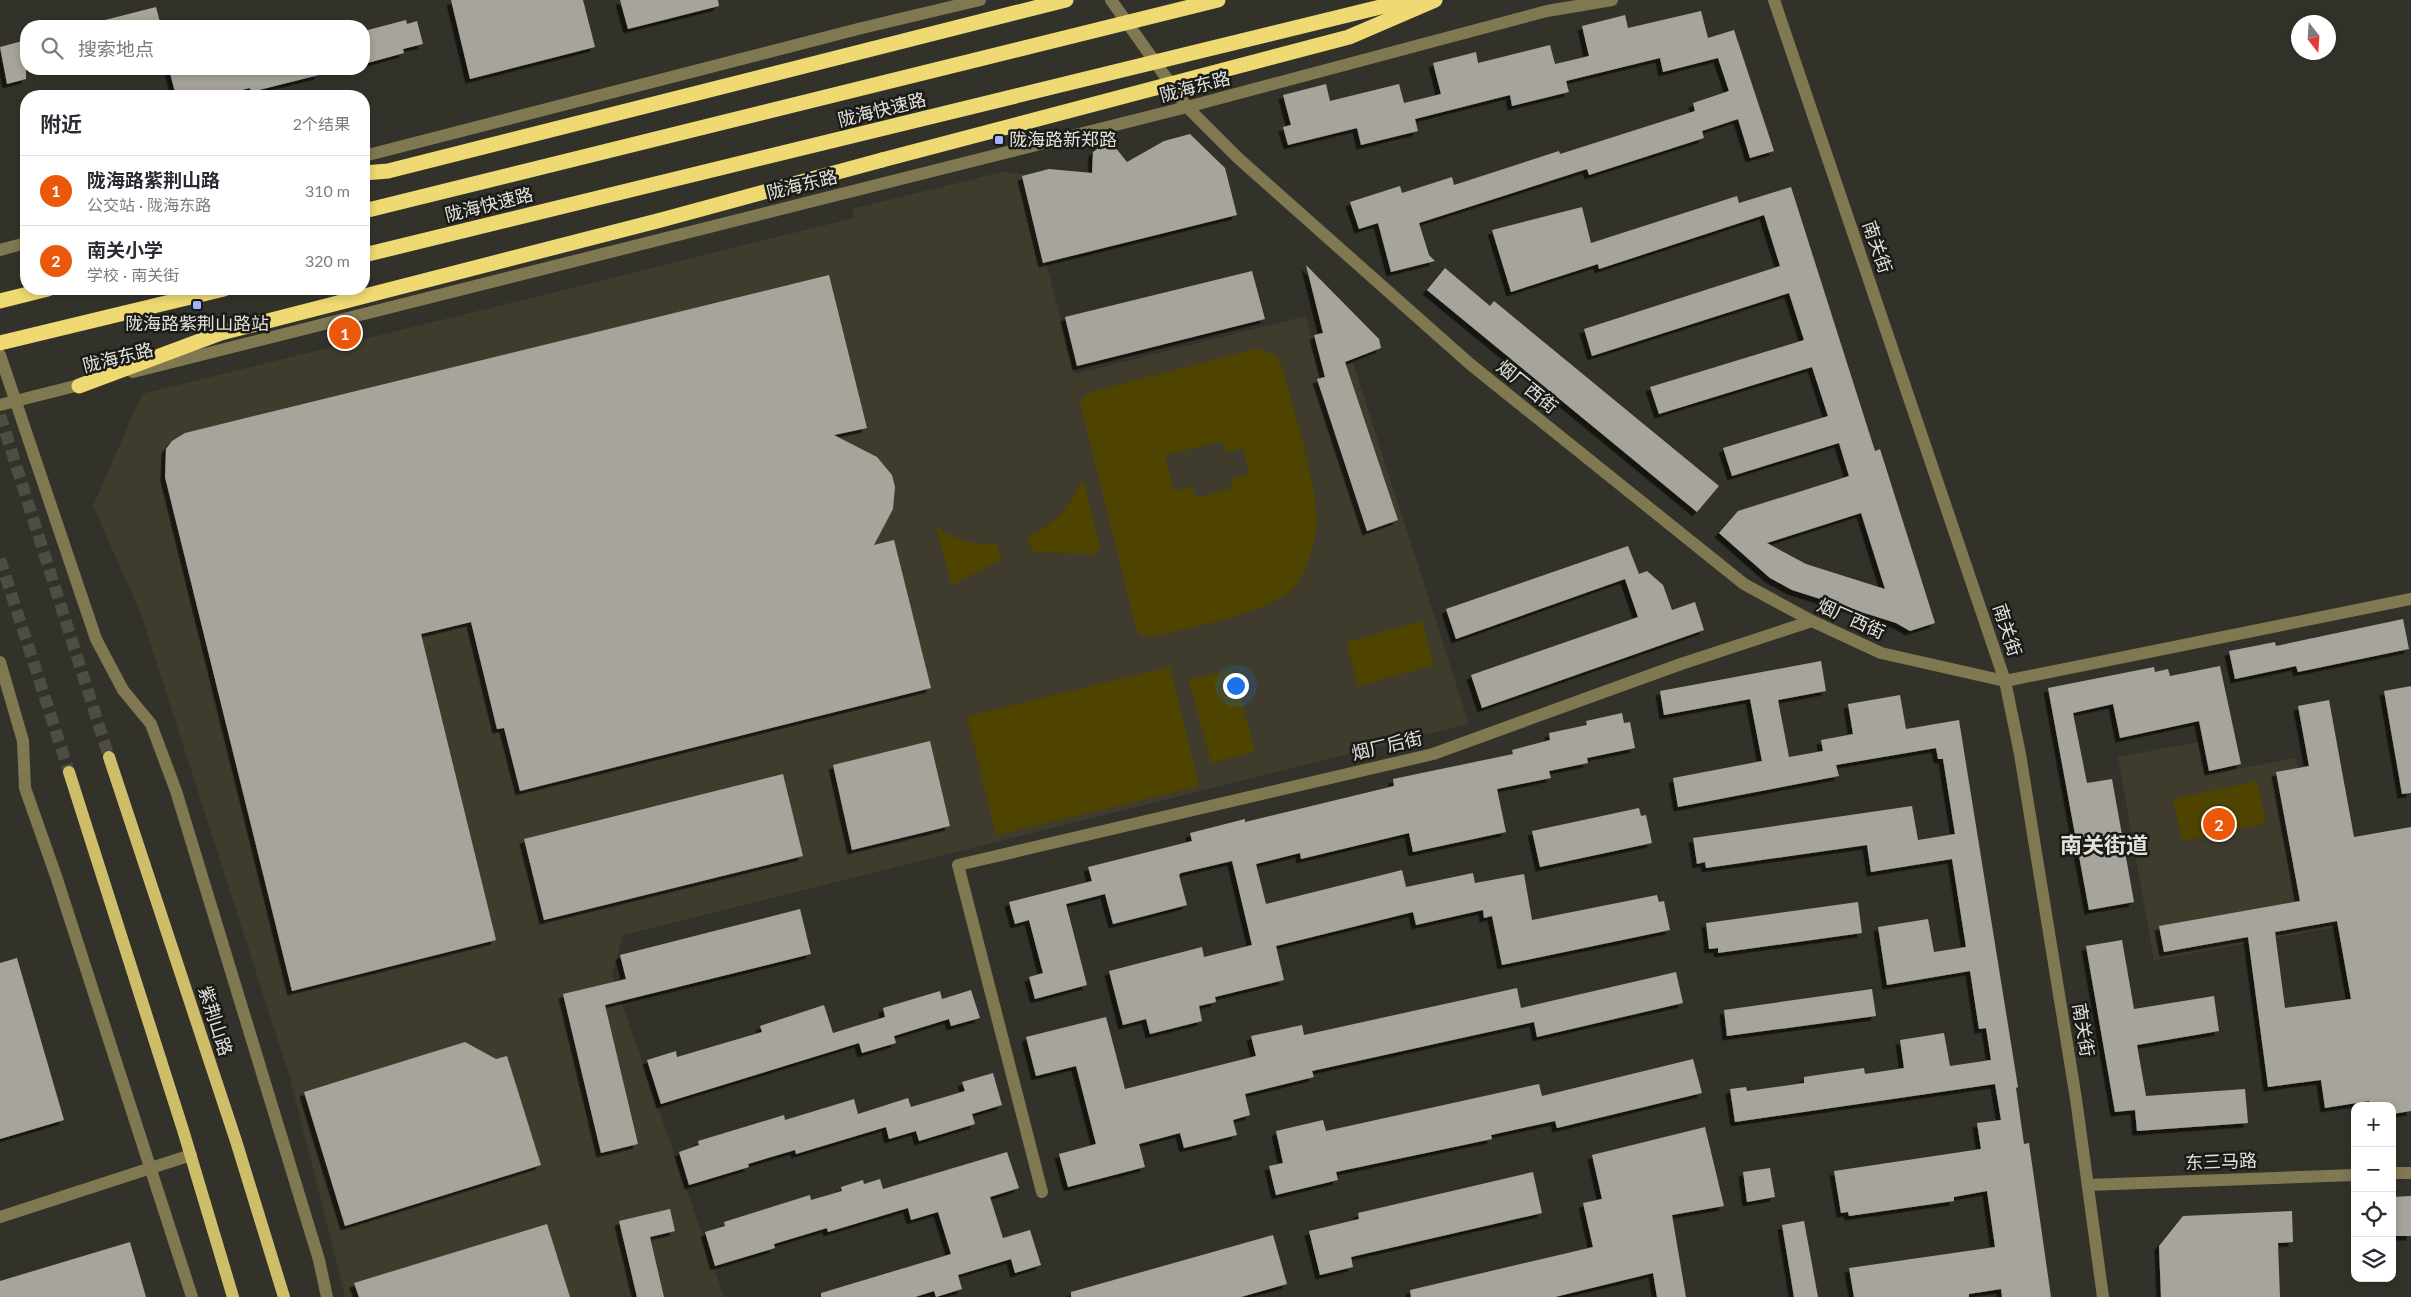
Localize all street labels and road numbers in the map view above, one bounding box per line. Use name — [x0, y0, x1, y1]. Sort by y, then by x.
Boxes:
street label: 陇海东路 — [1157, 66, 1232, 106]
street label: 陇海快速路 — [835, 87, 928, 131]
street label: 陇海东路 — [764, 165, 839, 203]
street label: 陇海快速路 — [442, 182, 535, 226]
street label: 南关街 — [1859, 218, 1897, 276]
street label: 陇海东路 — [80, 338, 155, 376]
street label: 烟厂西街 — [1493, 355, 1563, 417]
street label: 烟厂西街 — [1814, 593, 1889, 643]
street label: 南关街 — [1989, 601, 2027, 659]
street label: 烟厂后街 — [1349, 726, 1424, 764]
street label: 紫荆山路 — [194, 983, 238, 1058]
street label: 南关街 — [2069, 1001, 2099, 1058]
street label: 东三马路 — [2185, 1149, 2257, 1173]

